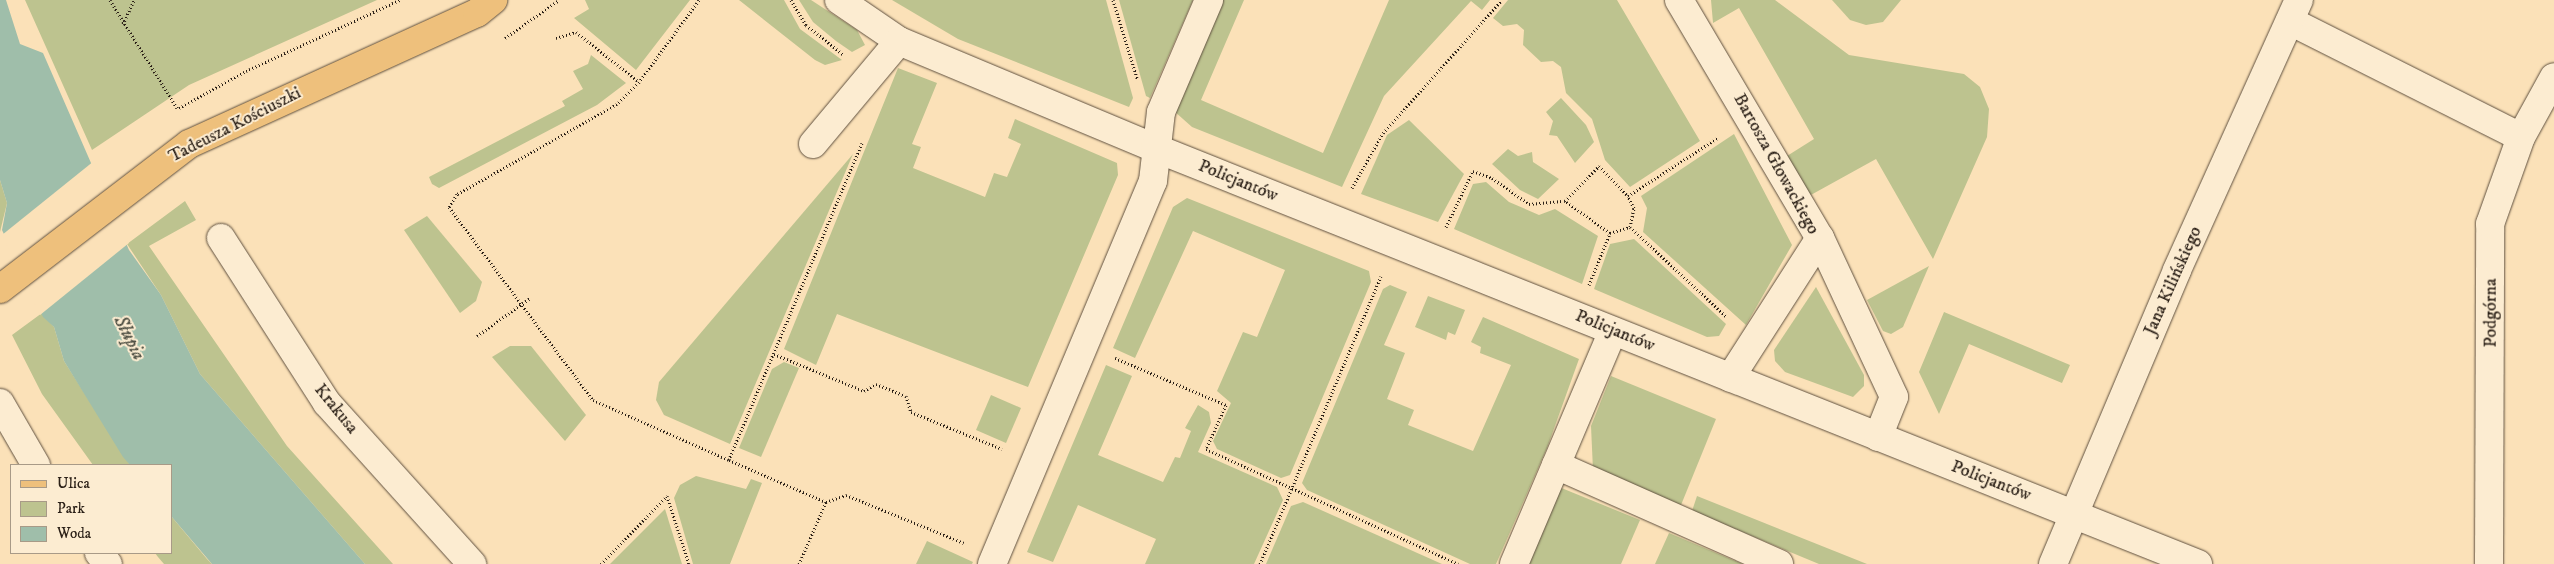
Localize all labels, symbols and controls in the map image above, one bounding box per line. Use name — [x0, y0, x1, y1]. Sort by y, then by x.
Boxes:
street label: Tadeusza Kościuszki — [165, 82, 305, 168]
street label: Bartosza Głowackiego — [1728, 90, 1824, 238]
street label: Policjantów — [1195, 155, 1281, 207]
street label: Jana Kilińskiego — [2139, 223, 2207, 339]
street label: Podgórna — [2480, 278, 2502, 348]
street label: Policjantów — [1572, 305, 1658, 357]
water label: Słupia — [108, 312, 150, 364]
street label: Krakusa — [309, 380, 363, 438]
street label: Policjantów — [1948, 456, 2034, 506]
legend — [10, 464, 172, 554]
text: Ulica — [57, 474, 90, 493]
text: Park — [57, 499, 85, 518]
text: Woda — [57, 524, 91, 543]

